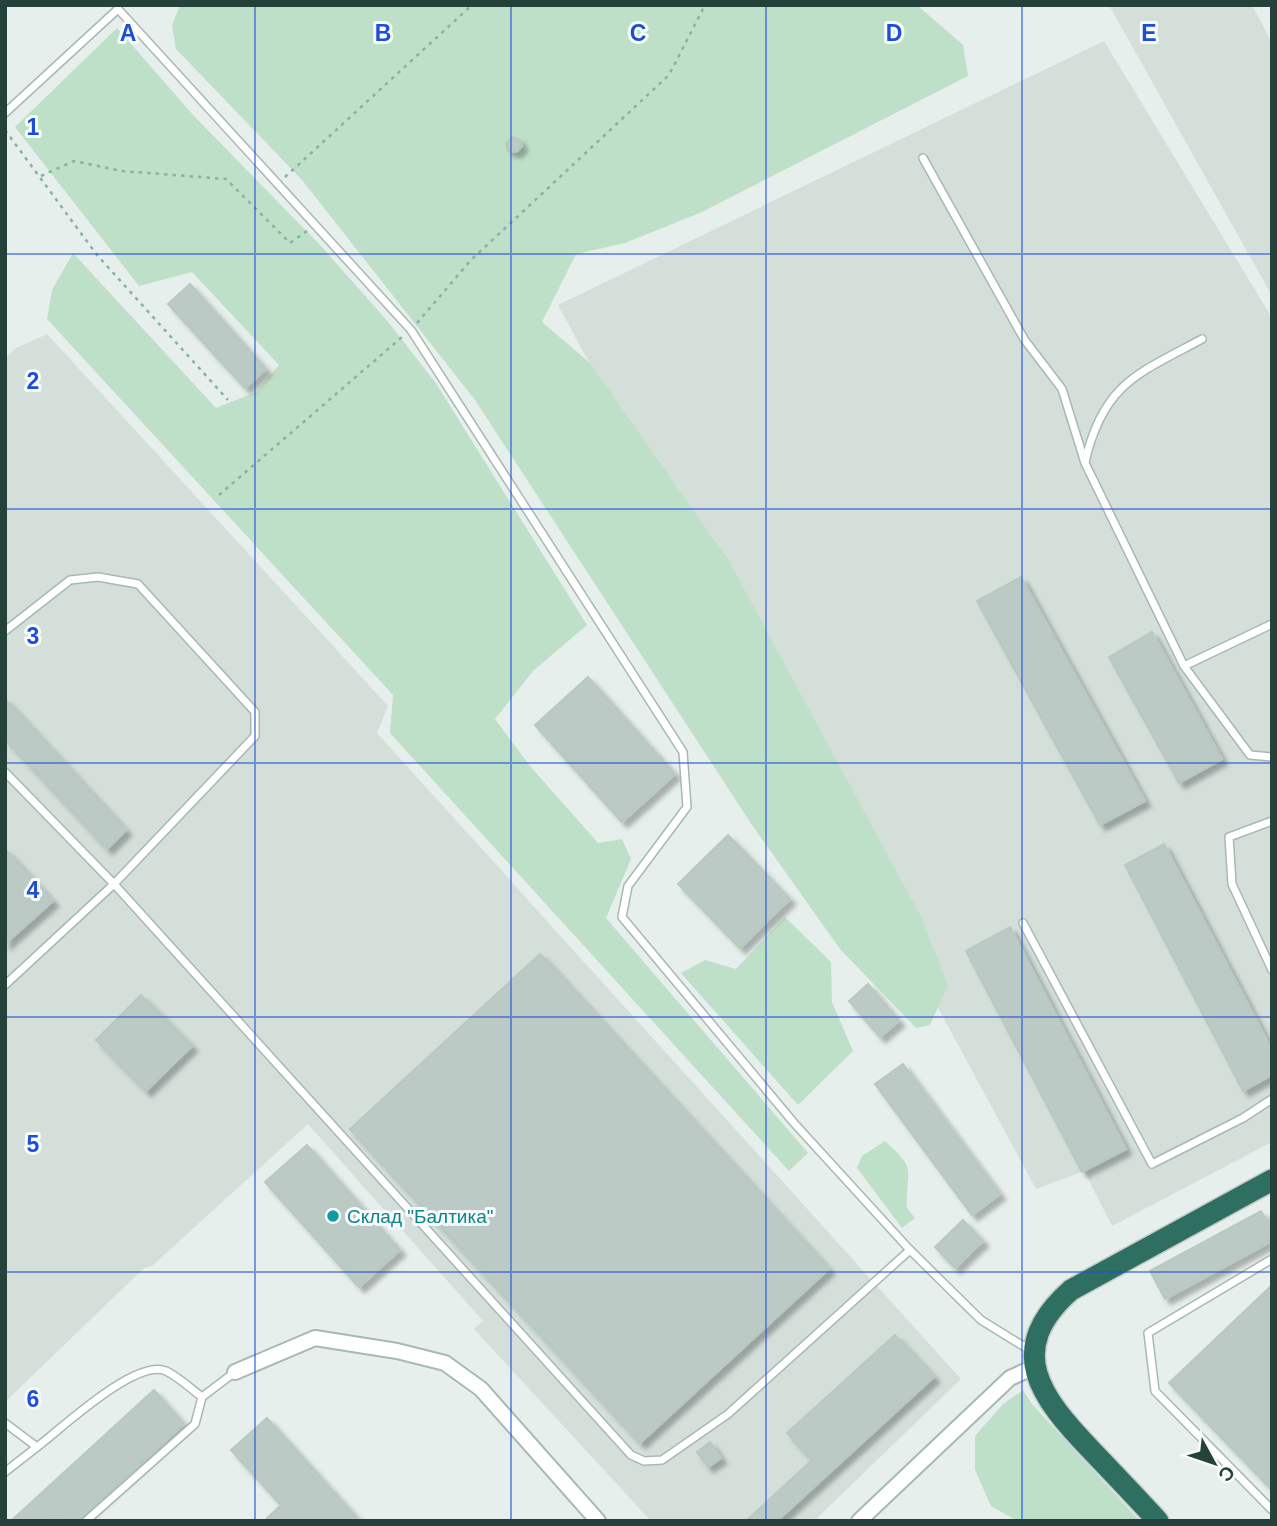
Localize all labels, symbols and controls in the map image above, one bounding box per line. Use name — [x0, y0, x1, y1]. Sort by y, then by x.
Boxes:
text: A — [120, 20, 136, 46]
text: B — [375, 20, 391, 46]
text: C — [630, 20, 646, 46]
text: D — [886, 20, 902, 46]
text: E — [1141, 20, 1157, 46]
text: 1 — [27, 114, 40, 140]
text: 2 — [27, 368, 39, 394]
text: 3 — [27, 623, 39, 649]
text: 4 — [27, 877, 40, 903]
text: 5 — [27, 1131, 40, 1157]
place label: Склад "Балтика" — [347, 1206, 494, 1227]
marker: Склад "Балтика" — [325, 1208, 341, 1224]
text: 6 — [27, 1386, 39, 1412]
north arrow — [1179, 1428, 1249, 1498]
text: С — [1214, 1462, 1239, 1486]

